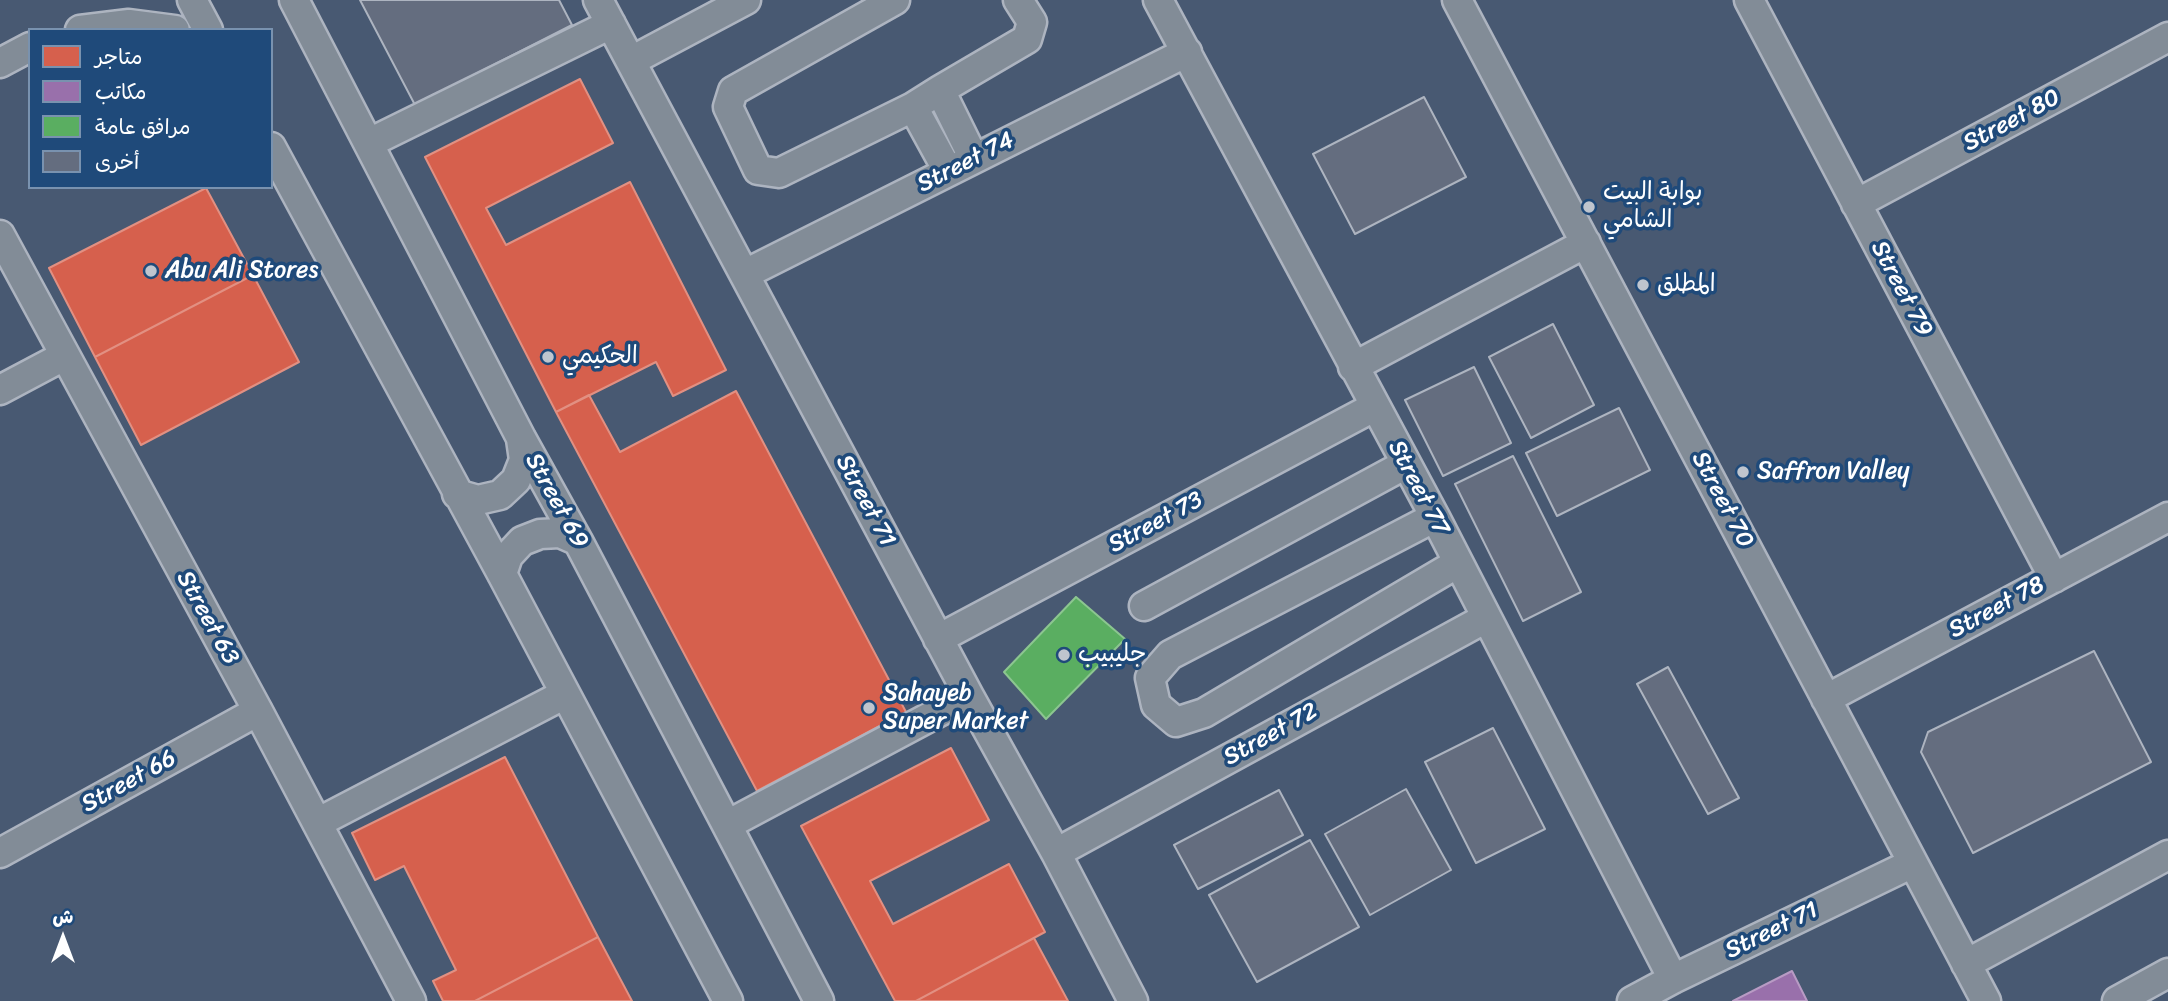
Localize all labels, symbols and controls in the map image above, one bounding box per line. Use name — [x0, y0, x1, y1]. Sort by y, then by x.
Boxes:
legend — [28, 28, 273, 189]
text: متاجر — [95, 38, 142, 76]
text: مكاتب — [95, 73, 147, 111]
street label: Street 80 — [1959, 83, 2065, 159]
text: مرافق عامة — [95, 108, 191, 146]
street label: Street 74 — [913, 126, 1019, 200]
text: أخرى — [95, 143, 139, 181]
place label: بوابة البيت الشامي — [1603, 179, 1702, 235]
marker: بوابة البيت الشامي — [1581, 199, 1597, 215]
street label: Street 79 — [1864, 236, 1938, 342]
place label: Abu Ali Stores — [165, 257, 318, 285]
marker: Abu Ali Stores — [143, 263, 159, 279]
place label: المطلق — [1657, 271, 1716, 299]
marker: المطلق — [1635, 277, 1651, 293]
place label: الحكيمي — [562, 343, 638, 371]
marker: الحكيمي — [540, 349, 556, 365]
street label: Street 77 — [1381, 436, 1455, 540]
street label: Street 70 — [1685, 447, 1759, 553]
street label: Street 69 — [518, 448, 594, 554]
street label: Street 71 — [829, 450, 901, 552]
place label: Saffron Valley — [1757, 458, 1910, 486]
marker: Saffron Valley — [1735, 464, 1751, 480]
street label: Street 73 — [1104, 486, 1208, 560]
street label: Street 63 — [169, 566, 245, 670]
street label: Street 78 — [1944, 571, 2050, 645]
place label: جليبيب — [1078, 641, 1146, 669]
marker: جليبيب — [1056, 647, 1072, 663]
place label: Sahayeb Super Market — [883, 680, 1028, 736]
street label: Street 72 — [1219, 697, 1323, 773]
marker: Sahayeb Super Market — [861, 700, 877, 716]
street label: Street 66 — [77, 744, 181, 820]
street label: Street 71 — [1721, 896, 1823, 966]
text: ش — [53, 900, 73, 933]
north arrow — [28, 903, 98, 973]

